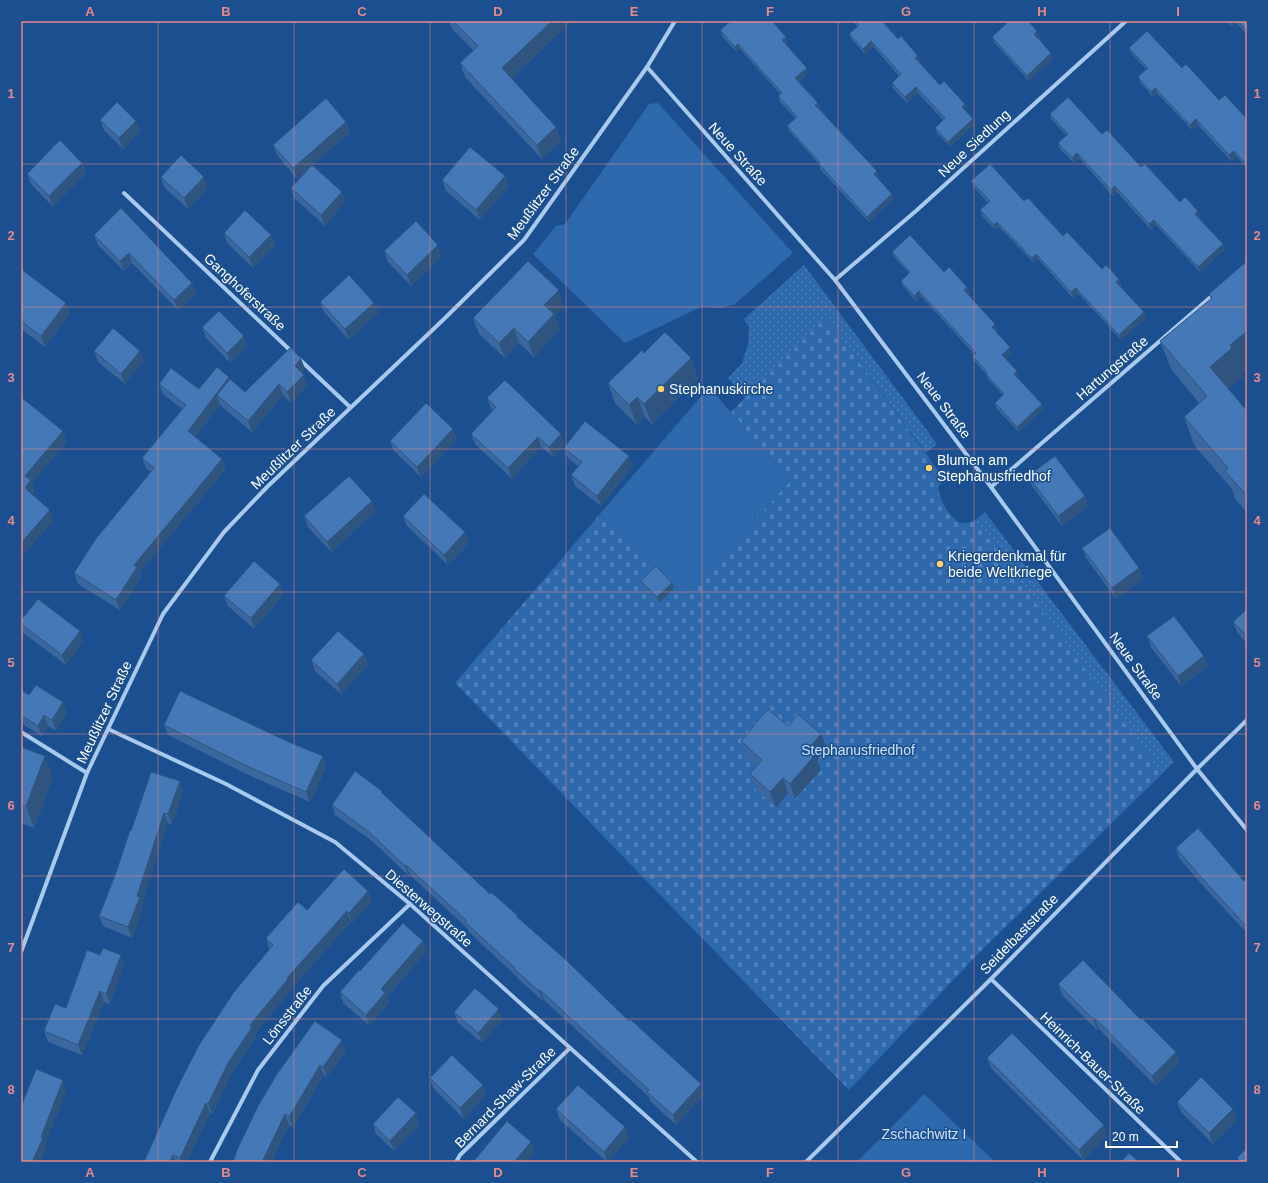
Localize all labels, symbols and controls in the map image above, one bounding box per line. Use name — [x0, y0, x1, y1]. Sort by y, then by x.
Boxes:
text: A — [85, 4, 95, 19]
text: B — [221, 4, 231, 19]
text: C — [357, 4, 367, 19]
text: D — [493, 4, 503, 19]
text: E — [630, 4, 639, 19]
text: F — [766, 4, 774, 19]
text: G — [901, 4, 911, 19]
text: H — [1037, 4, 1047, 19]
text: I — [1176, 4, 1180, 19]
text: 1 — [7, 86, 15, 101]
text: 1 — [1253, 86, 1261, 101]
street label: Neue Siedlung — [935, 106, 1013, 180]
street label: Neue Straße — [705, 119, 771, 189]
street label: Meußlitzer Straße — [504, 143, 582, 243]
text: 2 — [7, 228, 15, 243]
text: 2 — [1253, 228, 1261, 243]
street label: Ganghoferstraße — [201, 250, 289, 334]
street label: Hartungstraße — [1073, 332, 1151, 403]
street label: Neue Straße — [914, 368, 974, 442]
text: 3 — [7, 370, 15, 385]
text: 3 — [1253, 370, 1261, 385]
place label: Stephanuskirche — [669, 381, 774, 397]
marker: Stephanuskirche — [656, 384, 666, 394]
street label: Meußlitzer Straße — [247, 403, 339, 492]
place label: Blumen am Stephanusfriedhof — [937, 452, 1051, 484]
marker: Blumen am Stephanusfriedhof — [924, 463, 934, 473]
text: 4 — [7, 513, 15, 528]
text: 4 — [1253, 513, 1261, 528]
place label: Kriegerdenkmal für beide Weltkriege — [948, 548, 1067, 580]
marker: Kriegerdenkmal für beide Weltkriege — [935, 559, 945, 569]
street label: Neue Straße — [1106, 629, 1166, 703]
text: 5 — [7, 655, 15, 670]
text: 5 — [1253, 655, 1261, 670]
street label: Meußlitzer Straße — [73, 658, 135, 766]
park label: Stephanusfriedhof — [801, 742, 915, 758]
text: 6 — [7, 798, 15, 813]
text: 6 — [1253, 798, 1261, 813]
street label: Diesterwegstraße — [382, 866, 476, 950]
street label: Seidelbaststraße — [977, 891, 1061, 977]
text: 7 — [7, 940, 15, 955]
text: 7 — [1253, 940, 1261, 955]
street label: Lönsstraße — [259, 982, 315, 1048]
street label: Heinrich-Bauer-Straße — [1037, 1009, 1149, 1118]
street label: Bernard-Shaw-Straße — [451, 1043, 559, 1151]
text: 8 — [7, 1082, 15, 1097]
text: 8 — [1253, 1082, 1261, 1097]
scale bar — [1106, 1123, 1177, 1149]
park label: Zschachwitz I — [882, 1126, 966, 1142]
text: 20 m — [1112, 1130, 1139, 1144]
text: A — [85, 1165, 95, 1180]
text: B — [221, 1165, 231, 1180]
text: C — [357, 1165, 367, 1180]
text: D — [493, 1165, 503, 1180]
text: E — [630, 1165, 639, 1180]
text: F — [766, 1165, 774, 1180]
text: G — [901, 1165, 911, 1180]
text: H — [1037, 1165, 1047, 1180]
text: I — [1176, 1165, 1180, 1180]

